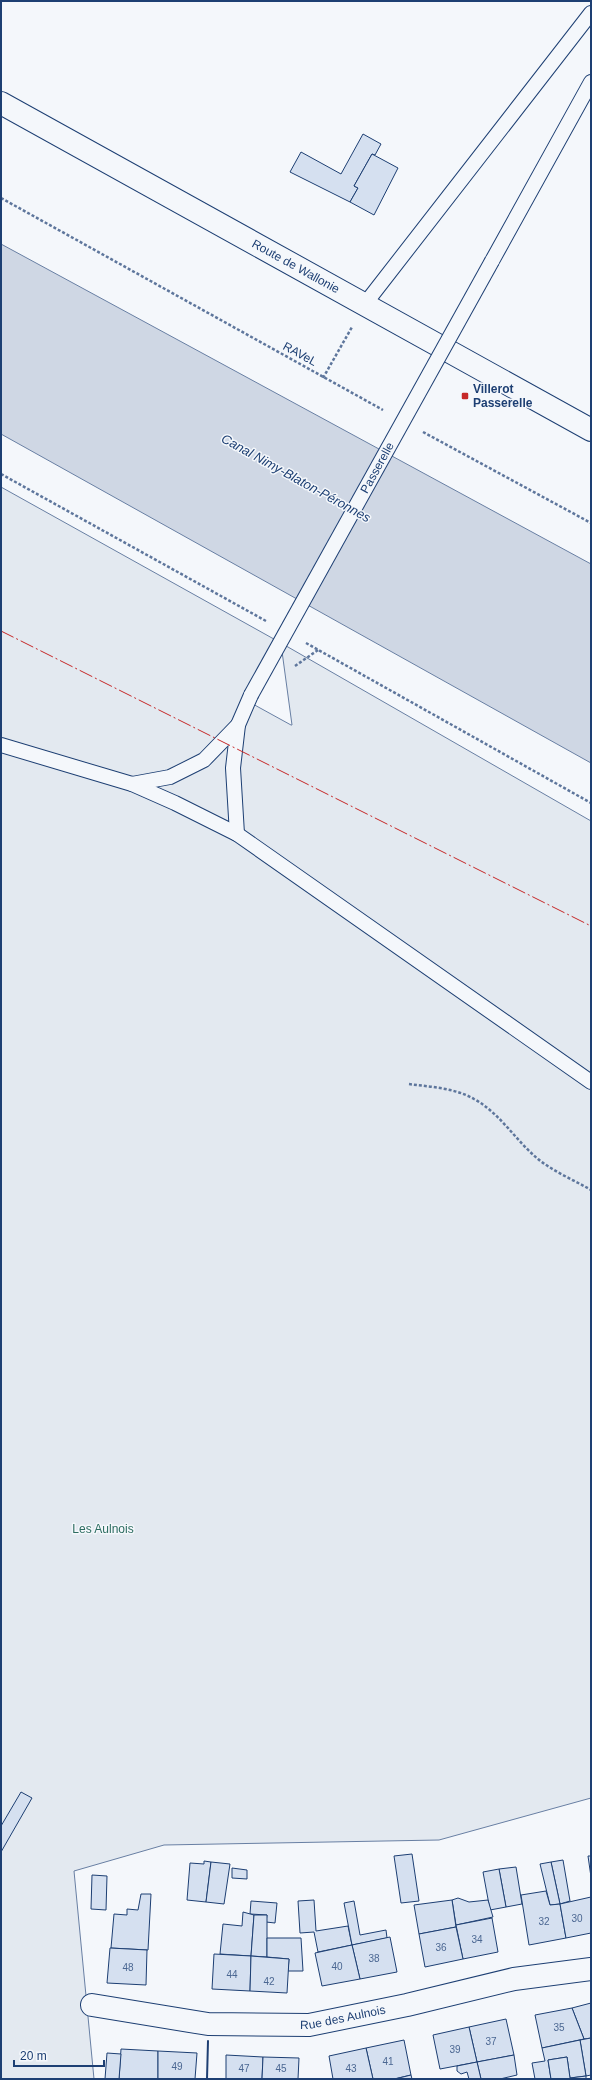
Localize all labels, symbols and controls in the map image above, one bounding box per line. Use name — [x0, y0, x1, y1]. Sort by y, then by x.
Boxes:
street label: Route de Wallonie — [250, 237, 342, 296]
street label: RAVeL — [281, 339, 320, 369]
place label: Villerot Passerelle — [473, 382, 533, 410]
marker: Villerot Passerelle — [460, 391, 470, 401]
water label: Canal Nimy-Blaton-Péronnes — [219, 431, 374, 526]
street label: Passerelle — [357, 439, 397, 496]
park label: Les Aulnois — [72, 1522, 134, 1536]
house number: 30 — [571, 1913, 583, 1924]
house number: 32 — [538, 1916, 550, 1927]
house number: 34 — [471, 1934, 483, 1945]
house number: 36 — [435, 1942, 447, 1953]
house number: 38 — [368, 1953, 380, 1964]
house number: 40 — [331, 1961, 343, 1972]
house number: 48 — [122, 1962, 134, 1973]
house number: 44 — [226, 1969, 238, 1980]
house number: 42 — [263, 1976, 275, 1987]
street label: Rue des Aulnois — [300, 2003, 387, 2032]
house number: 35 — [553, 2022, 565, 2033]
house number: 37 — [485, 2036, 497, 2047]
scale bar — [14, 2042, 104, 2068]
house number: 39 — [449, 2044, 461, 2055]
text: 20 m — [20, 2049, 47, 2063]
house number: 41 — [382, 2056, 394, 2067]
house number: 49 — [171, 2061, 183, 2072]
house number: 47 — [238, 2063, 250, 2074]
house number: 45 — [275, 2063, 287, 2074]
house number: 43 — [345, 2063, 357, 2074]

